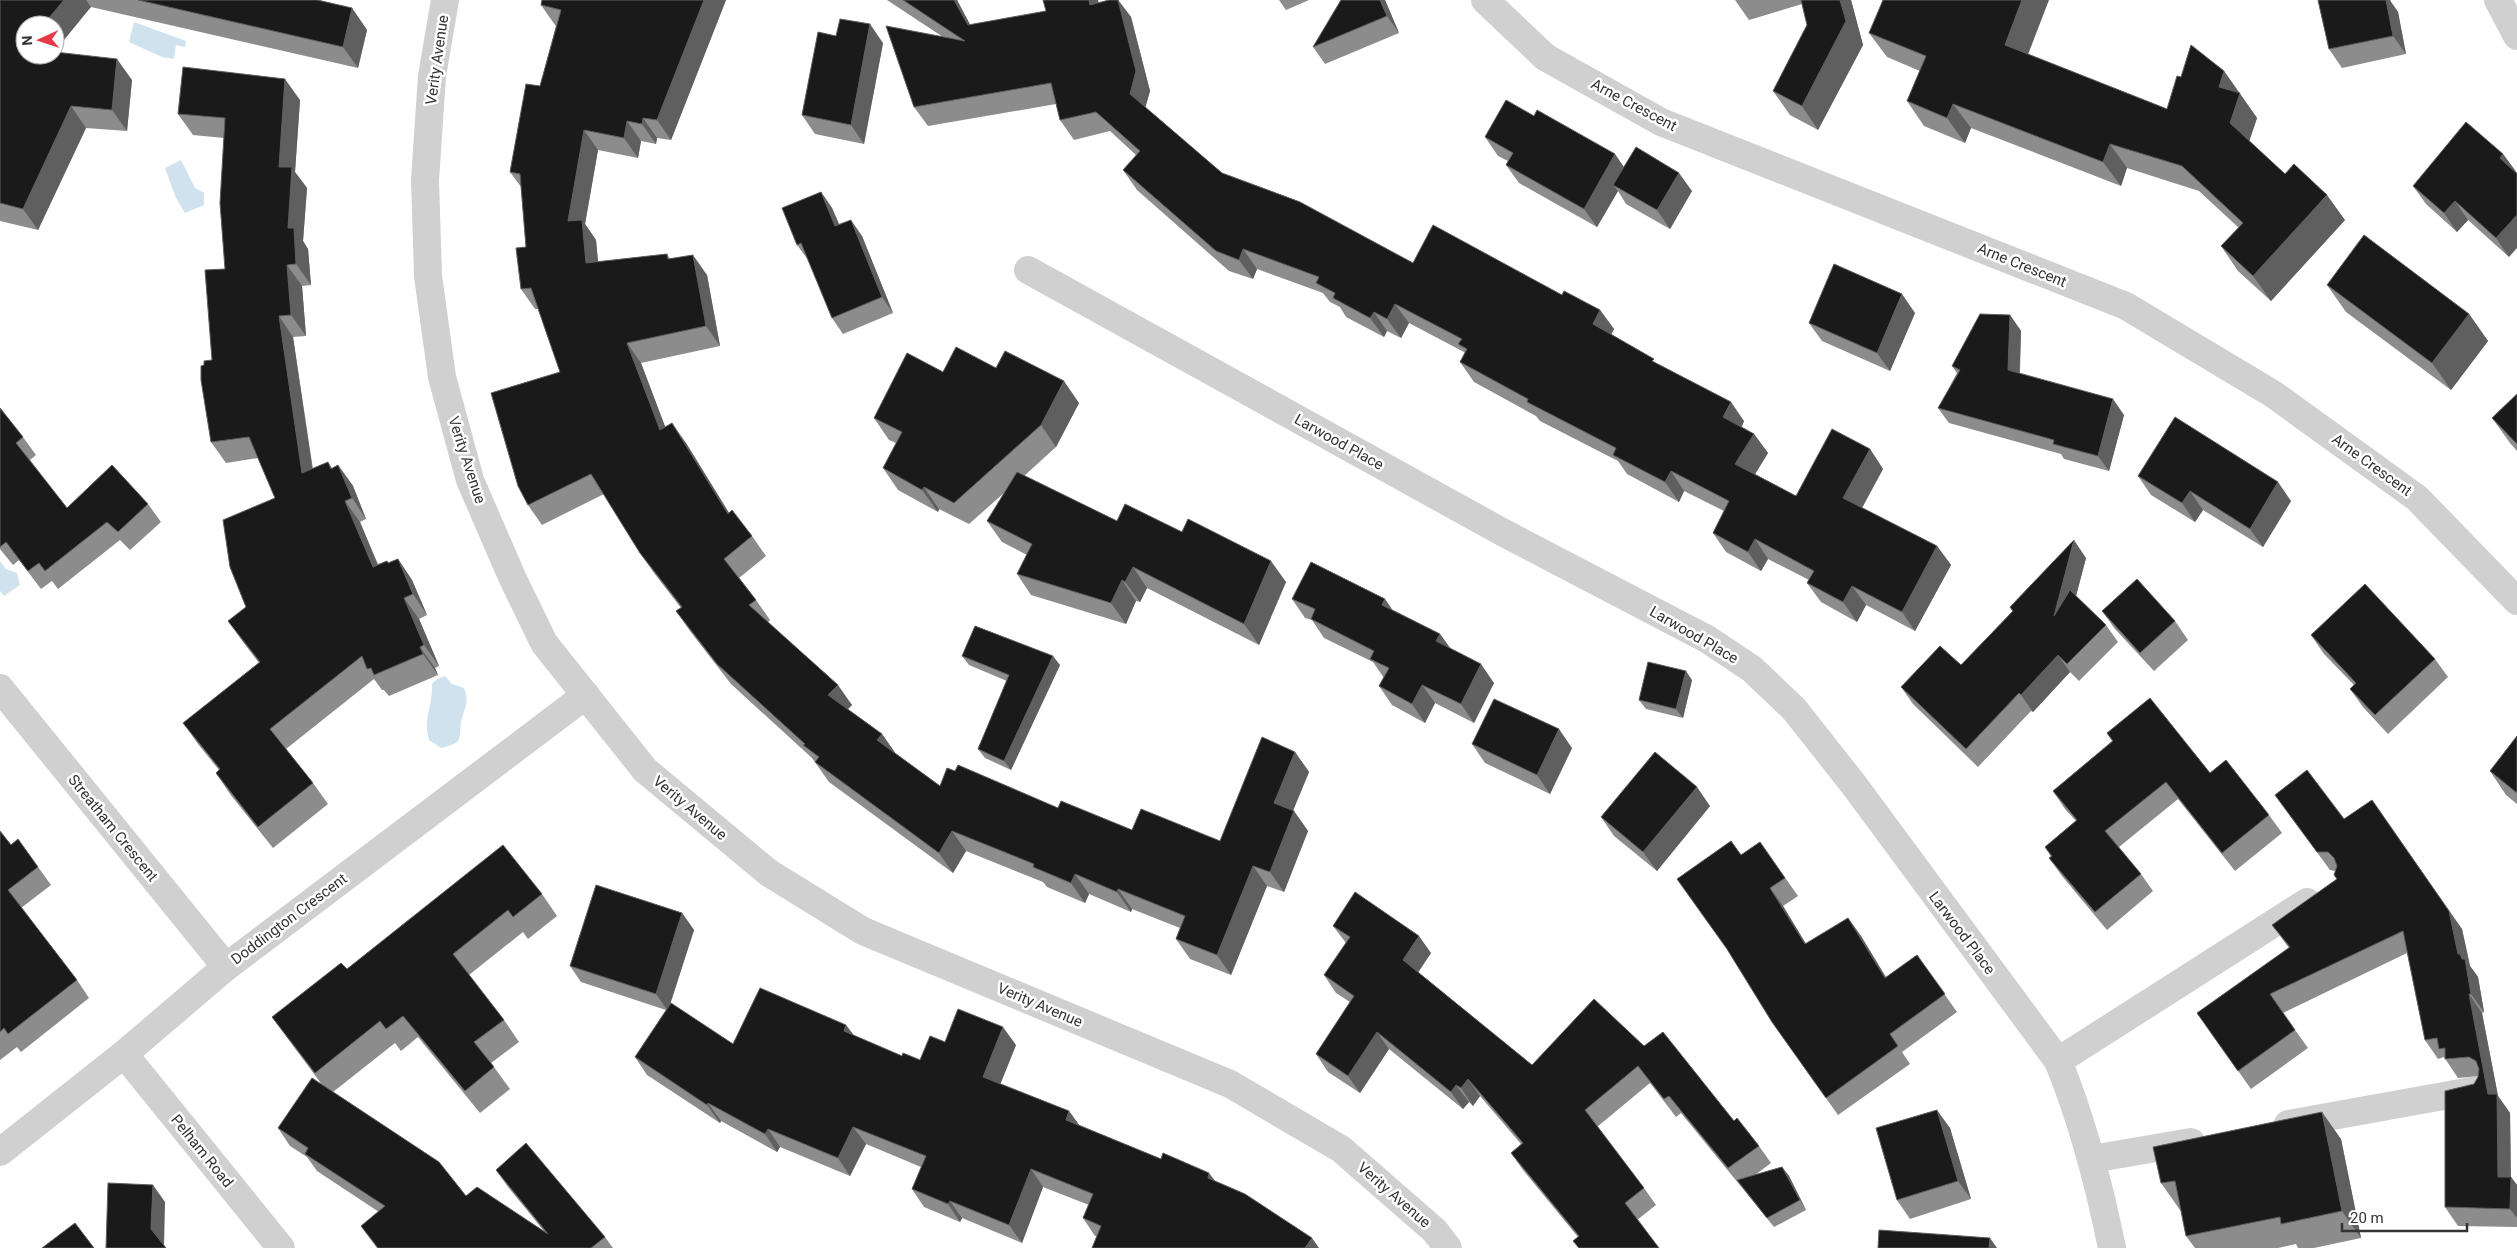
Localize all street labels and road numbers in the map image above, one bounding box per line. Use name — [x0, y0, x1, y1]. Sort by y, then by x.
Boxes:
street label: Verity Avenue — [422, 14, 452, 106]
street label: Arne Crescent — [1588, 75, 1680, 135]
street label: Arne Crescent — [1975, 239, 2069, 291]
street label: Larwood Place — [1291, 410, 1387, 474]
street label: Verity Avenue — [444, 414, 490, 506]
street label: Arne Crescent — [2329, 430, 2415, 500]
street label: Larwood Place — [1647, 602, 1741, 668]
street label: Streatham Crescent — [64, 771, 162, 885]
street label: Verity Avenue — [649, 772, 731, 844]
street label: Doddington Crescent — [228, 870, 351, 968]
street label: Larwood Place — [1925, 888, 1999, 978]
street label: Verity Avenue — [995, 979, 1085, 1031]
street label: Pelham Road — [167, 1111, 237, 1191]
street label: Verity Avenue — [1354, 1158, 1434, 1232]

